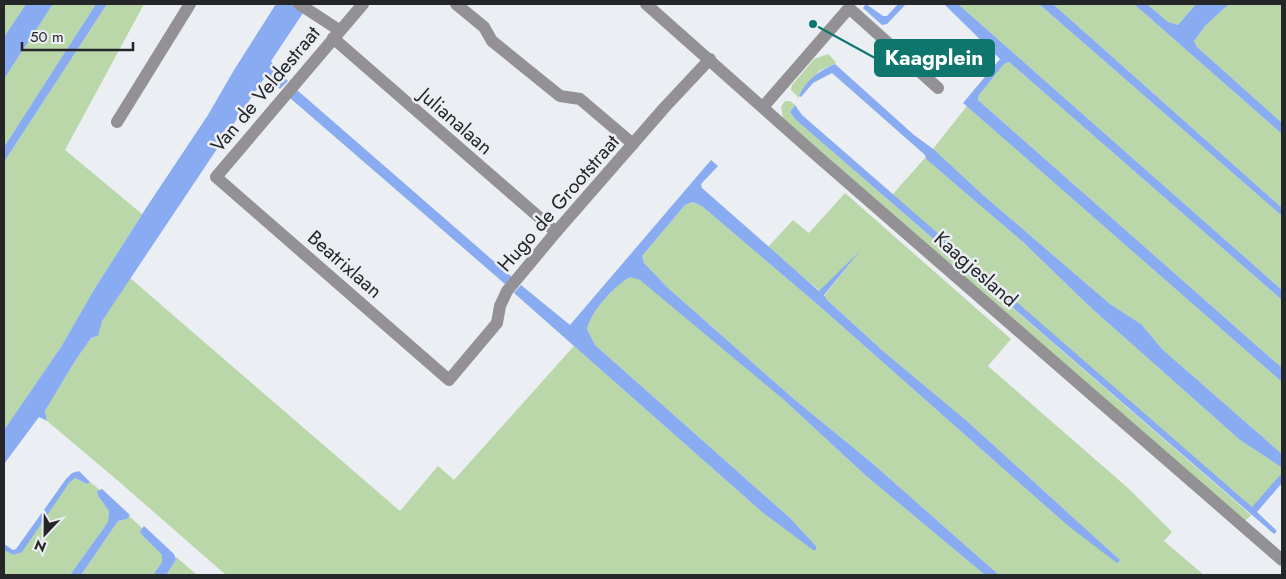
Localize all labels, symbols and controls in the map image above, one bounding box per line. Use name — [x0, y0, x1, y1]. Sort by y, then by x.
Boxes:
scale bar — [22, 20, 134, 52]
street label: Van de Veldestraat — [204, 20, 327, 159]
text: 50 m — [30, 26, 64, 48]
callout: Kaagplein — [875, 40, 994, 76]
text: Kaagplein — [885, 43, 983, 73]
street label: Julianalaan — [410, 79, 499, 162]
street label: Hugo de Grootstraat — [491, 128, 626, 278]
street label: Beatrixlaan — [301, 224, 388, 305]
street label: Kaagjesland — [927, 225, 1024, 314]
north arrow — [20, 509, 70, 559]
text: N — [31, 535, 49, 557]

